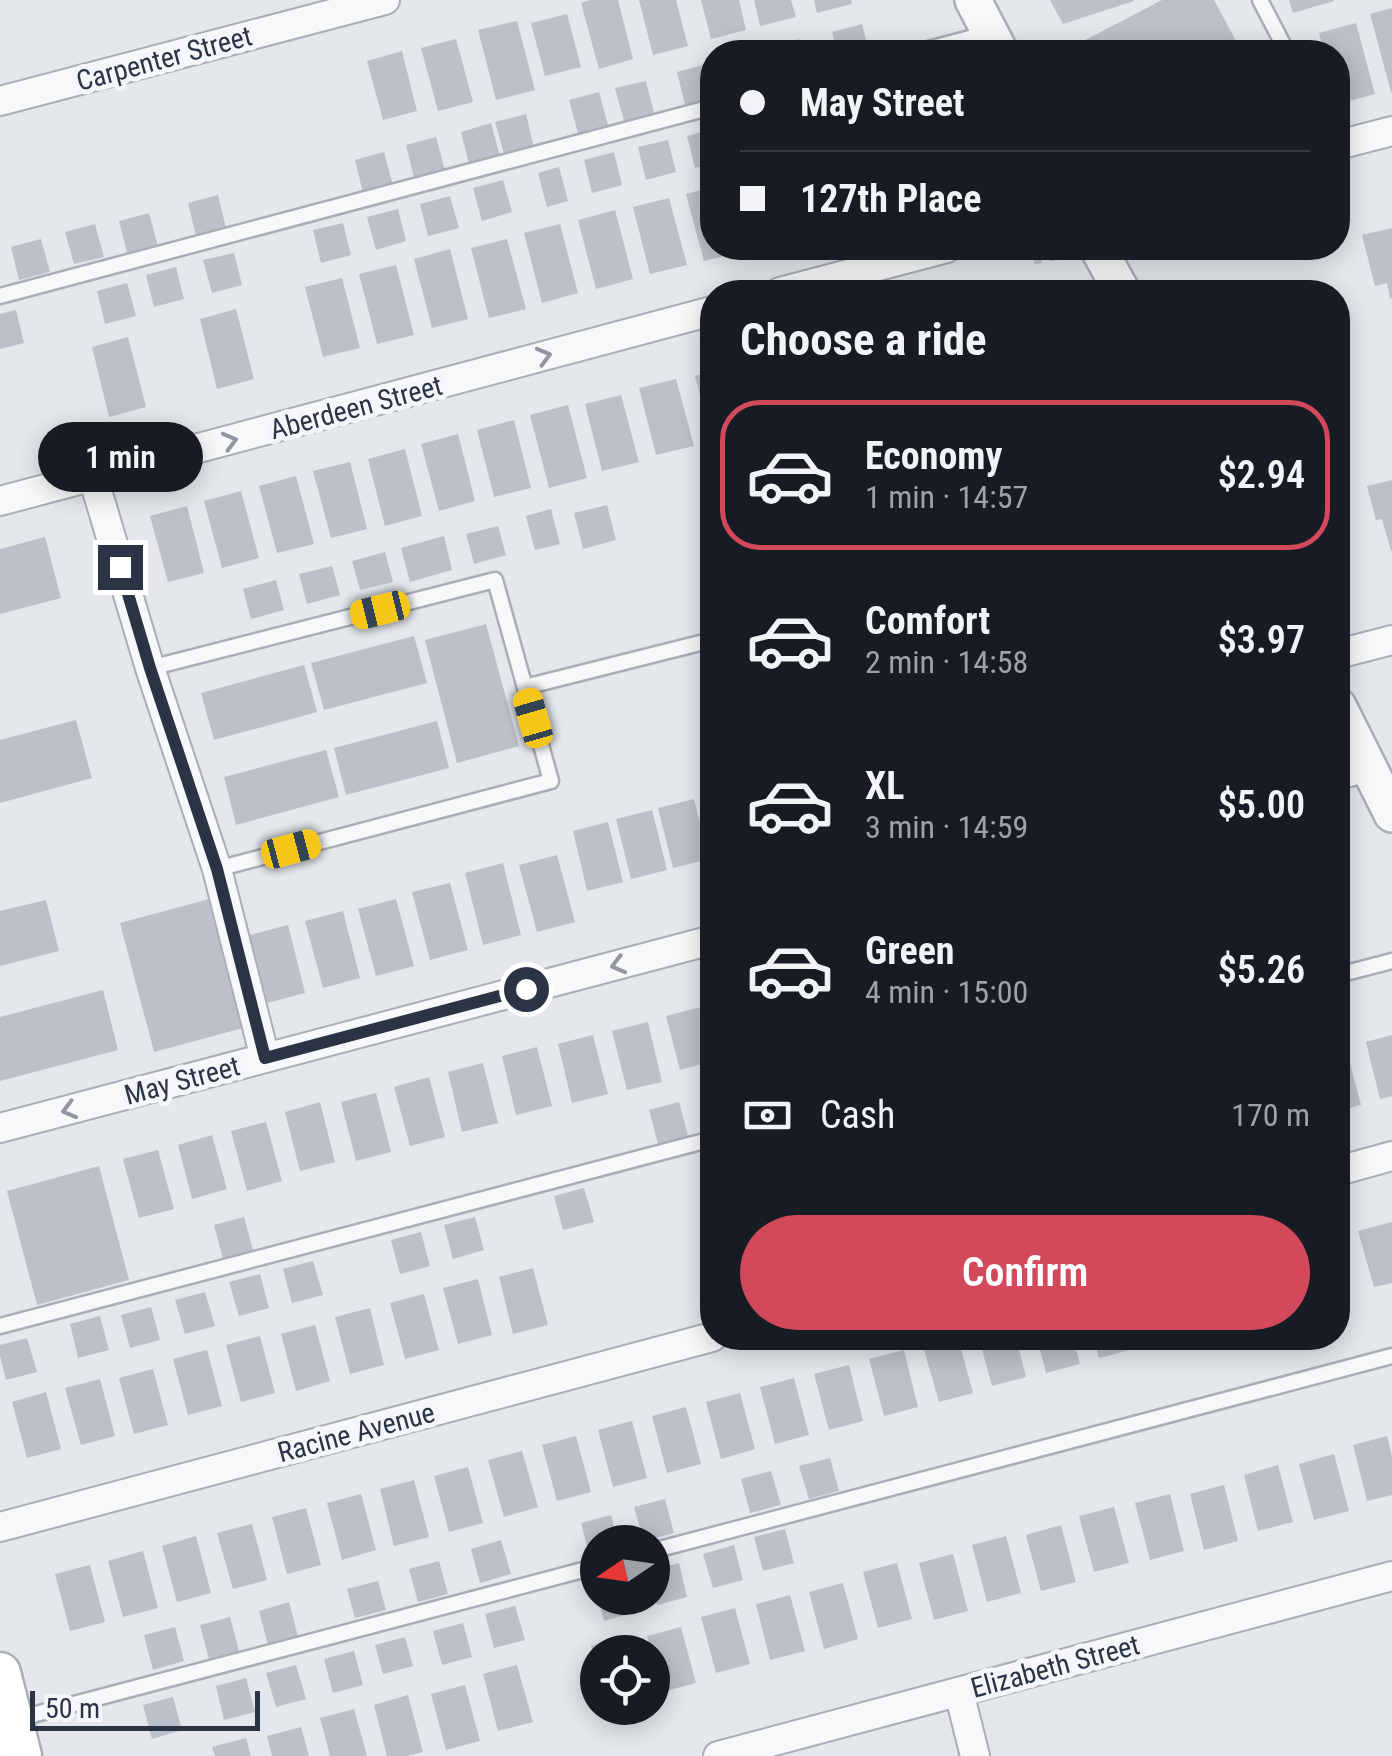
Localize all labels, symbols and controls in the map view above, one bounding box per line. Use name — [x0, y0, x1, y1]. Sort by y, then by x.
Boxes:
street label: Carpenter Street — [73, 19, 255, 98]
text: May Street — [800, 81, 965, 125]
text: 127th Place — [800, 177, 981, 221]
text: Choose a ride — [740, 313, 987, 366]
one-way arrow — [534, 347, 552, 368]
street label: Aberdeen Street — [266, 369, 446, 446]
callout: 1 min — [38, 422, 202, 492]
icon: car — [745, 430, 835, 520]
one-way arrow — [221, 431, 238, 452]
text: Economy — [865, 434, 1002, 478]
text: 1 min — [85, 438, 156, 476]
text: $2.94 — [1218, 453, 1305, 497]
text: 1 min · 14:57 — [865, 478, 1028, 516]
route end — [98, 545, 143, 590]
car — [347, 588, 413, 632]
icon: car — [745, 595, 835, 685]
text: Comfort — [865, 599, 990, 643]
text: $3.97 — [1218, 618, 1305, 662]
text: 2 min · 14:58 — [865, 643, 1028, 681]
car — [510, 685, 556, 751]
icon: car — [745, 760, 835, 850]
text: XL — [865, 764, 904, 808]
text: $5.00 — [1218, 783, 1305, 827]
text: 3 min · 14:59 — [865, 808, 1028, 846]
car — [258, 827, 324, 871]
icon: car — [745, 925, 835, 1015]
text: Green — [865, 929, 955, 973]
text: $5.26 — [1218, 948, 1305, 992]
one-way arrow — [610, 953, 627, 974]
route start — [504, 967, 549, 1012]
text: 4 min · 15:00 — [865, 973, 1028, 1011]
street label: May Street — [121, 1049, 243, 1112]
icon: cash — [740, 1088, 795, 1143]
text: Cash — [820, 1093, 895, 1137]
text: 170 m — [1231, 1096, 1310, 1134]
one-way arrow — [61, 1098, 78, 1119]
button: Confirm — [740, 1215, 1310, 1330]
street label: Racine Avenue — [274, 1396, 438, 1469]
north arrow — [580, 1525, 670, 1615]
map controls — [580, 1525, 670, 1725]
street label: Elizabeth Street — [967, 1628, 1143, 1705]
button: locate — [580, 1635, 670, 1725]
scale bar — [30, 1686, 260, 1730]
text: 50 m — [45, 1692, 100, 1725]

